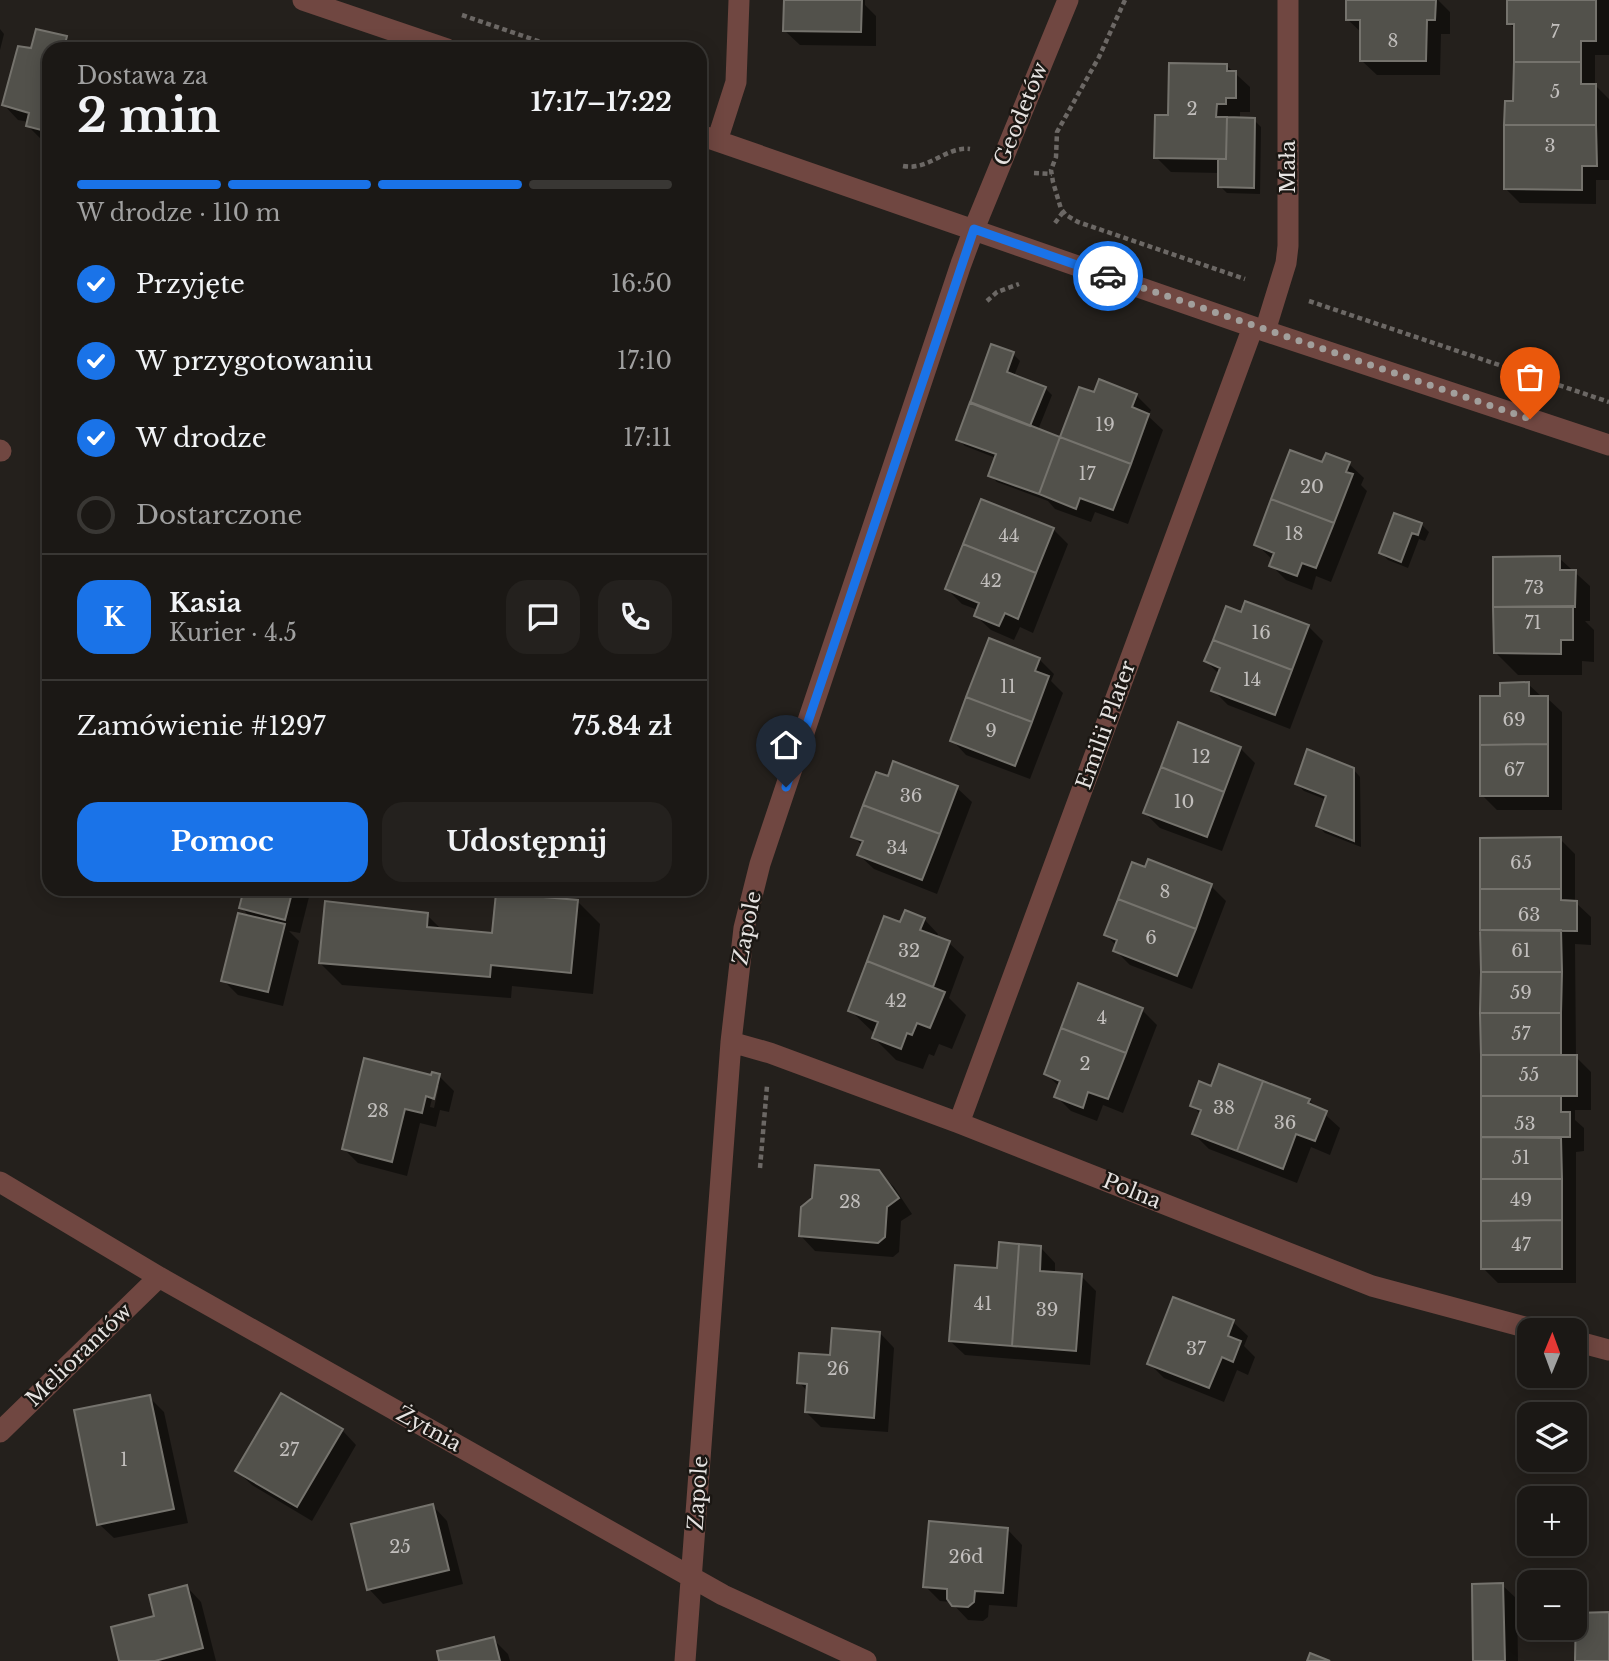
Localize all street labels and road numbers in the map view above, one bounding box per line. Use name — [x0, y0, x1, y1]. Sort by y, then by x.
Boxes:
street label: Geodetów — [988, 58, 1054, 170]
street label: Mała — [1275, 140, 1301, 194]
street label: Emilii Plater — [1071, 657, 1141, 793]
street label: Zapole — [727, 889, 767, 967]
street label: Polna — [1099, 1168, 1165, 1215]
street label: Meliorantów — [21, 1298, 138, 1412]
street label: Żytnia — [392, 1401, 466, 1457]
street label: Zapole — [682, 1455, 714, 1531]

